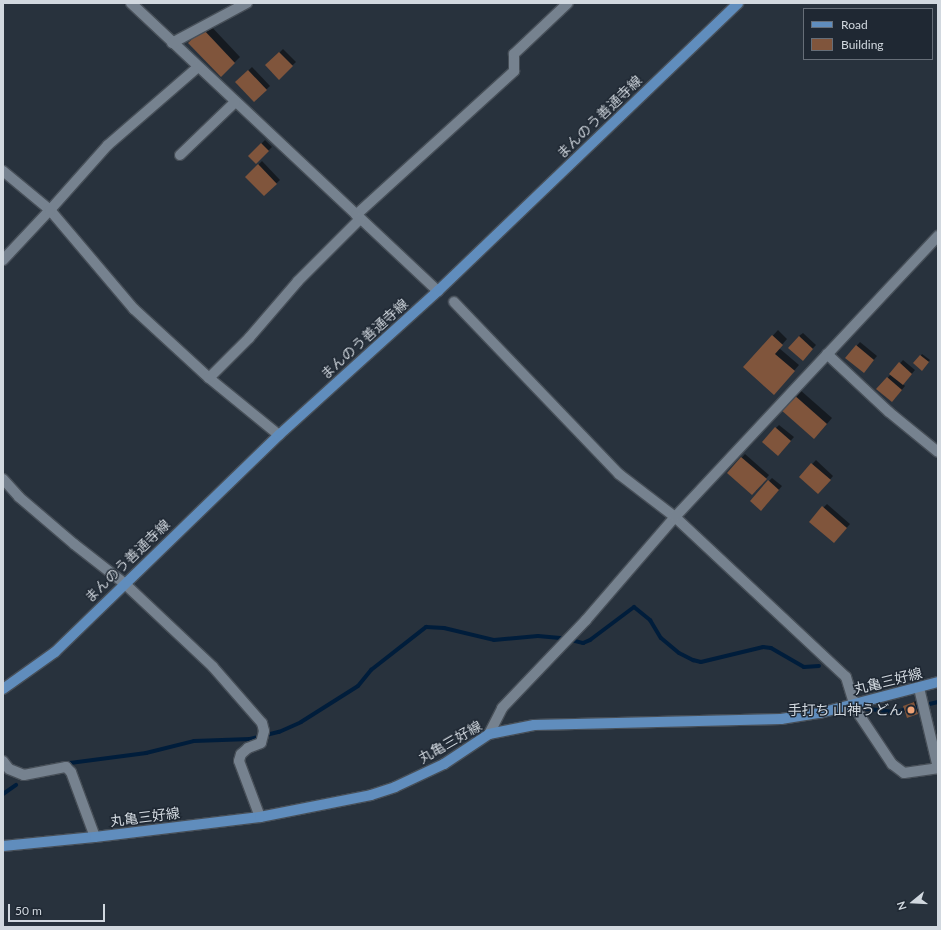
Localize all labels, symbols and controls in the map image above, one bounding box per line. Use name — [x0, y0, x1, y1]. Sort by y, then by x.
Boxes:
legend — [803, 8, 933, 60]
text: Road — [841, 17, 868, 32]
text: Building — [841, 37, 884, 52]
street label: まんのう善通寺線 — [553, 72, 645, 162]
street label: まんのう善通寺線 — [317, 295, 411, 383]
street label: まんのう善通寺線 — [81, 516, 173, 606]
street label: 丸亀三好線 — [852, 664, 924, 698]
place label: 手打ち 山神うどん — [787, 702, 903, 718]
marker: 手打ち 山神うどん — [906, 705, 916, 715]
street label: 丸亀三好線 — [415, 717, 485, 767]
street label: 丸亀三好線 — [109, 804, 181, 830]
north arrow — [893, 882, 933, 922]
scale bar — [10, 896, 107, 922]
text: N — [894, 900, 909, 912]
text: 50 m — [15, 903, 42, 918]

